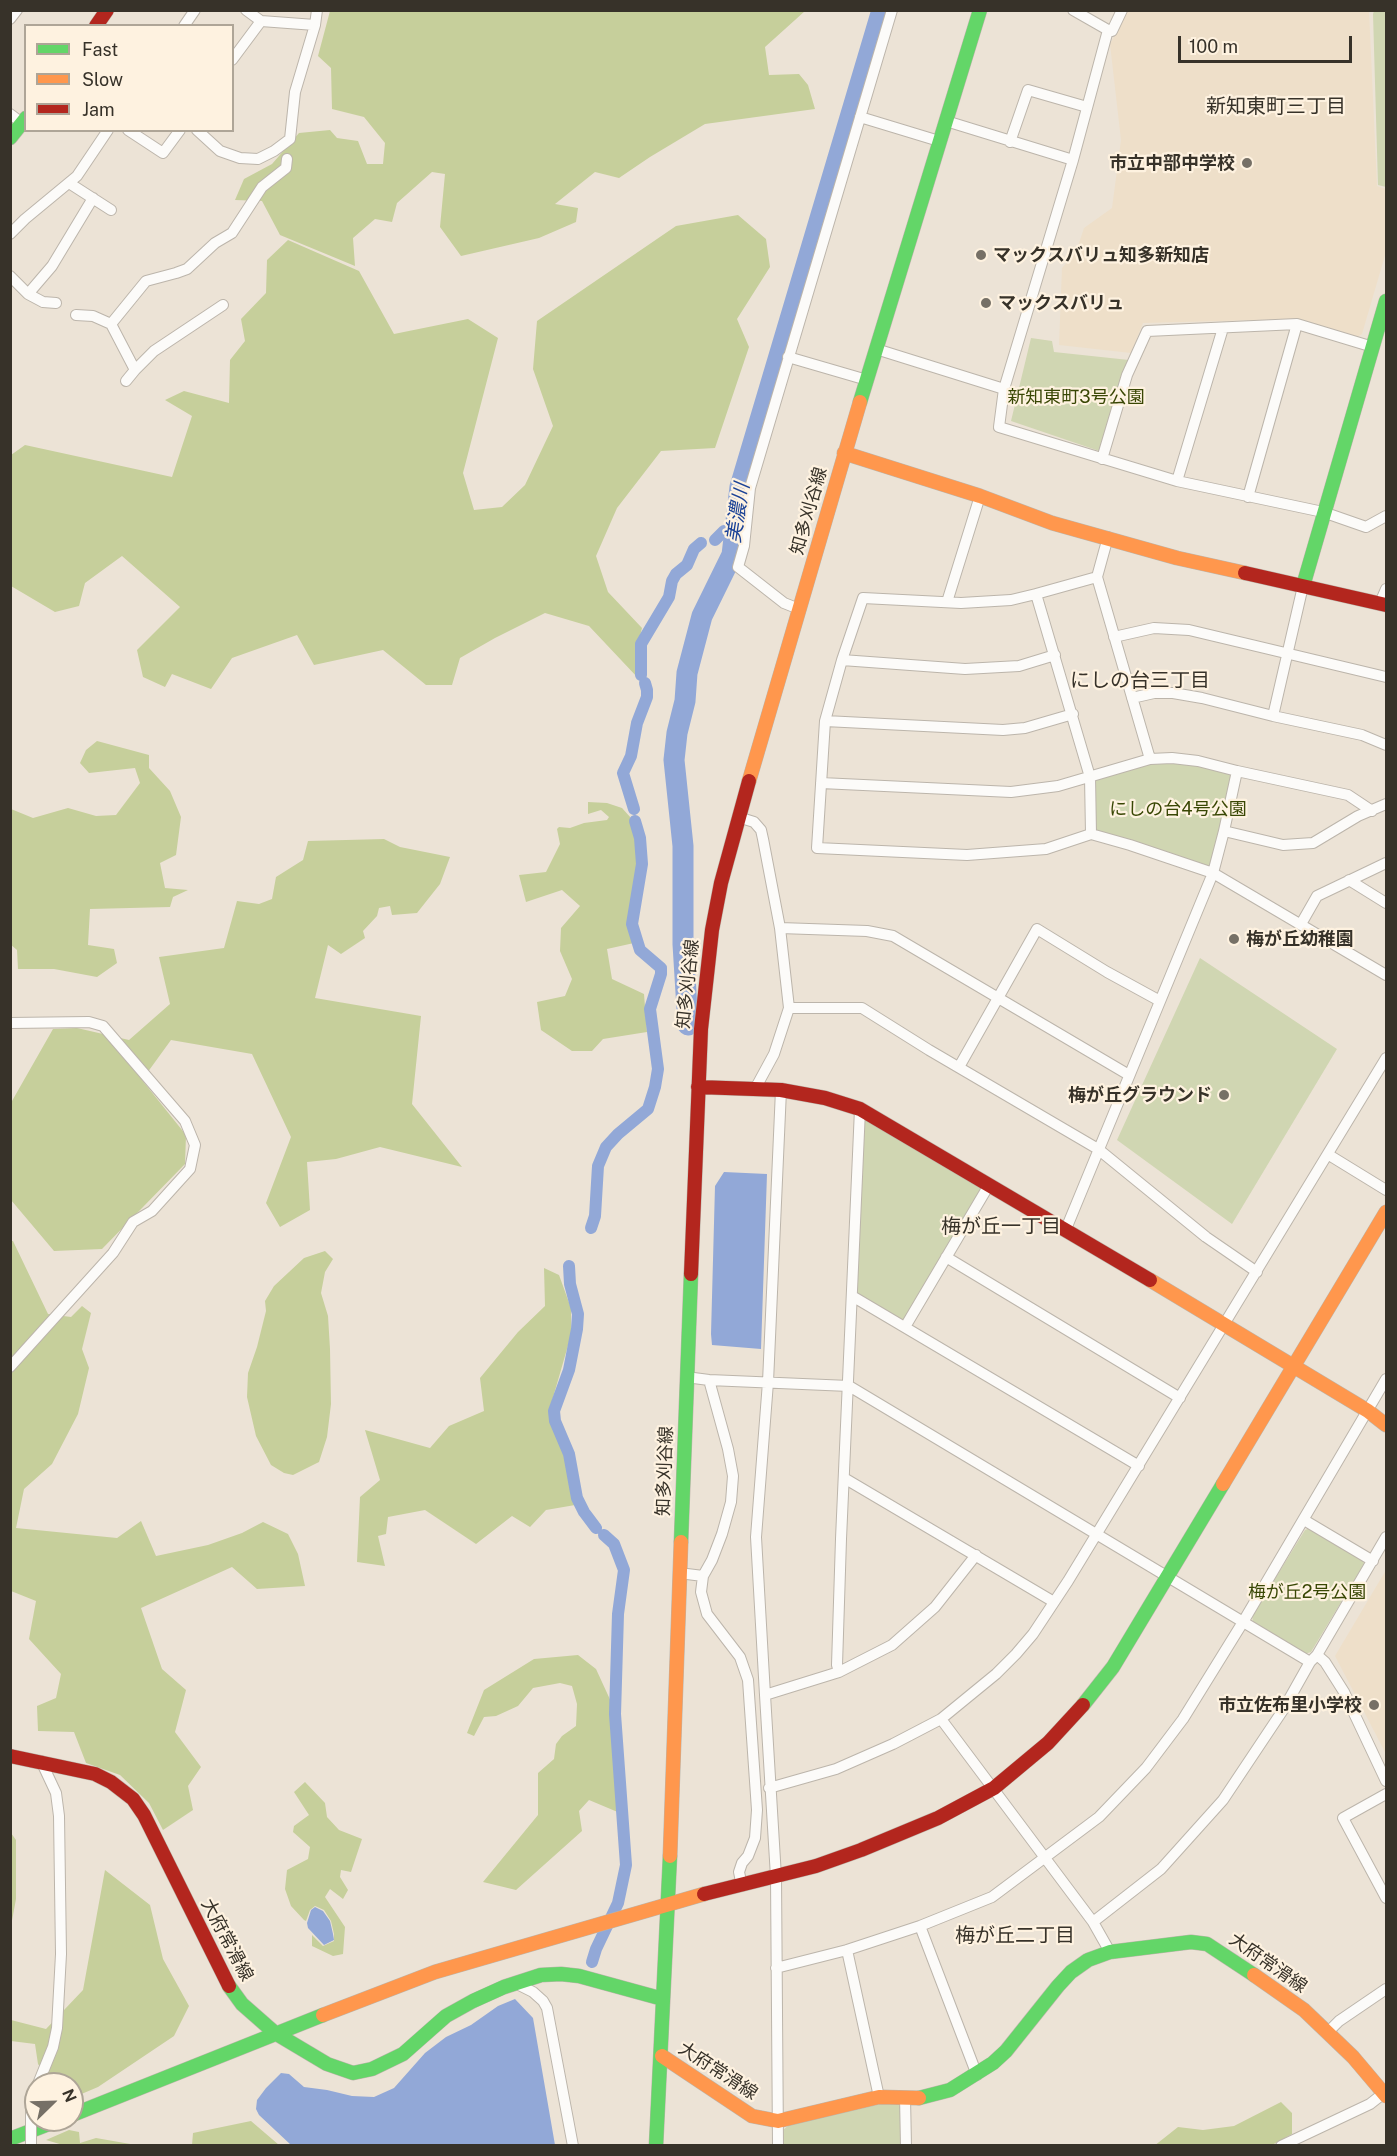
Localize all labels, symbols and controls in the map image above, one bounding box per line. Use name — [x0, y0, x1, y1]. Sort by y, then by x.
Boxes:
legend — [24, 24, 234, 132]
scale bar — [1181, 24, 1355, 62]
text: 100 m — [1189, 36, 1238, 57]
text: Fast — [82, 39, 118, 60]
text: Slow — [82, 69, 123, 90]
district label: 新知東町三丁目 — [1206, 95, 1346, 119]
text: Jam — [82, 99, 115, 120]
place label: 市立中部中学校 — [1109, 152, 1235, 174]
marker: 市立中部中学校 — [1240, 156, 1254, 170]
place label: マックスバリュ知多新知店 — [993, 244, 1209, 266]
marker: マックスバリュ知多新知店 — [974, 248, 988, 262]
place label: マックスバリュ — [998, 292, 1124, 314]
marker: マックスバリュ — [979, 296, 993, 310]
park label: 新知東町3号公園 — [1007, 386, 1145, 408]
street label: 知多刈谷線 — [786, 465, 832, 557]
water label: 美濃川 — [721, 481, 755, 545]
district label: にしの台三丁目 — [1070, 669, 1210, 693]
park label: にしの台4号公園 — [1109, 798, 1247, 820]
place label: 梅が丘幼稚園 — [1246, 928, 1354, 950]
marker: 梅が丘幼稚園 — [1227, 932, 1241, 946]
street label: 知多刈谷線 — [673, 938, 703, 1030]
place label: 梅が丘グラウンド — [1068, 1084, 1212, 1106]
marker: 梅が丘グラウンド — [1217, 1088, 1231, 1102]
district label: 梅が丘一丁目 — [941, 1215, 1061, 1239]
street label: 知多刈谷線 — [653, 1426, 677, 1516]
park label: 梅が丘2号公園 — [1248, 1581, 1366, 1603]
place label: 市立佐布里小学校 — [1218, 1694, 1362, 1716]
marker: 市立佐布里小学校 — [1367, 1698, 1381, 1712]
street label: 大府常滑線 — [196, 1895, 258, 1985]
district label: 梅が丘二丁目 — [955, 1924, 1075, 1948]
street label: 大府常滑線 — [1225, 1928, 1311, 1998]
street label: 大府常滑線 — [674, 2037, 762, 2105]
north arrow — [24, 2072, 84, 2132]
text: N — [58, 2086, 80, 2105]

